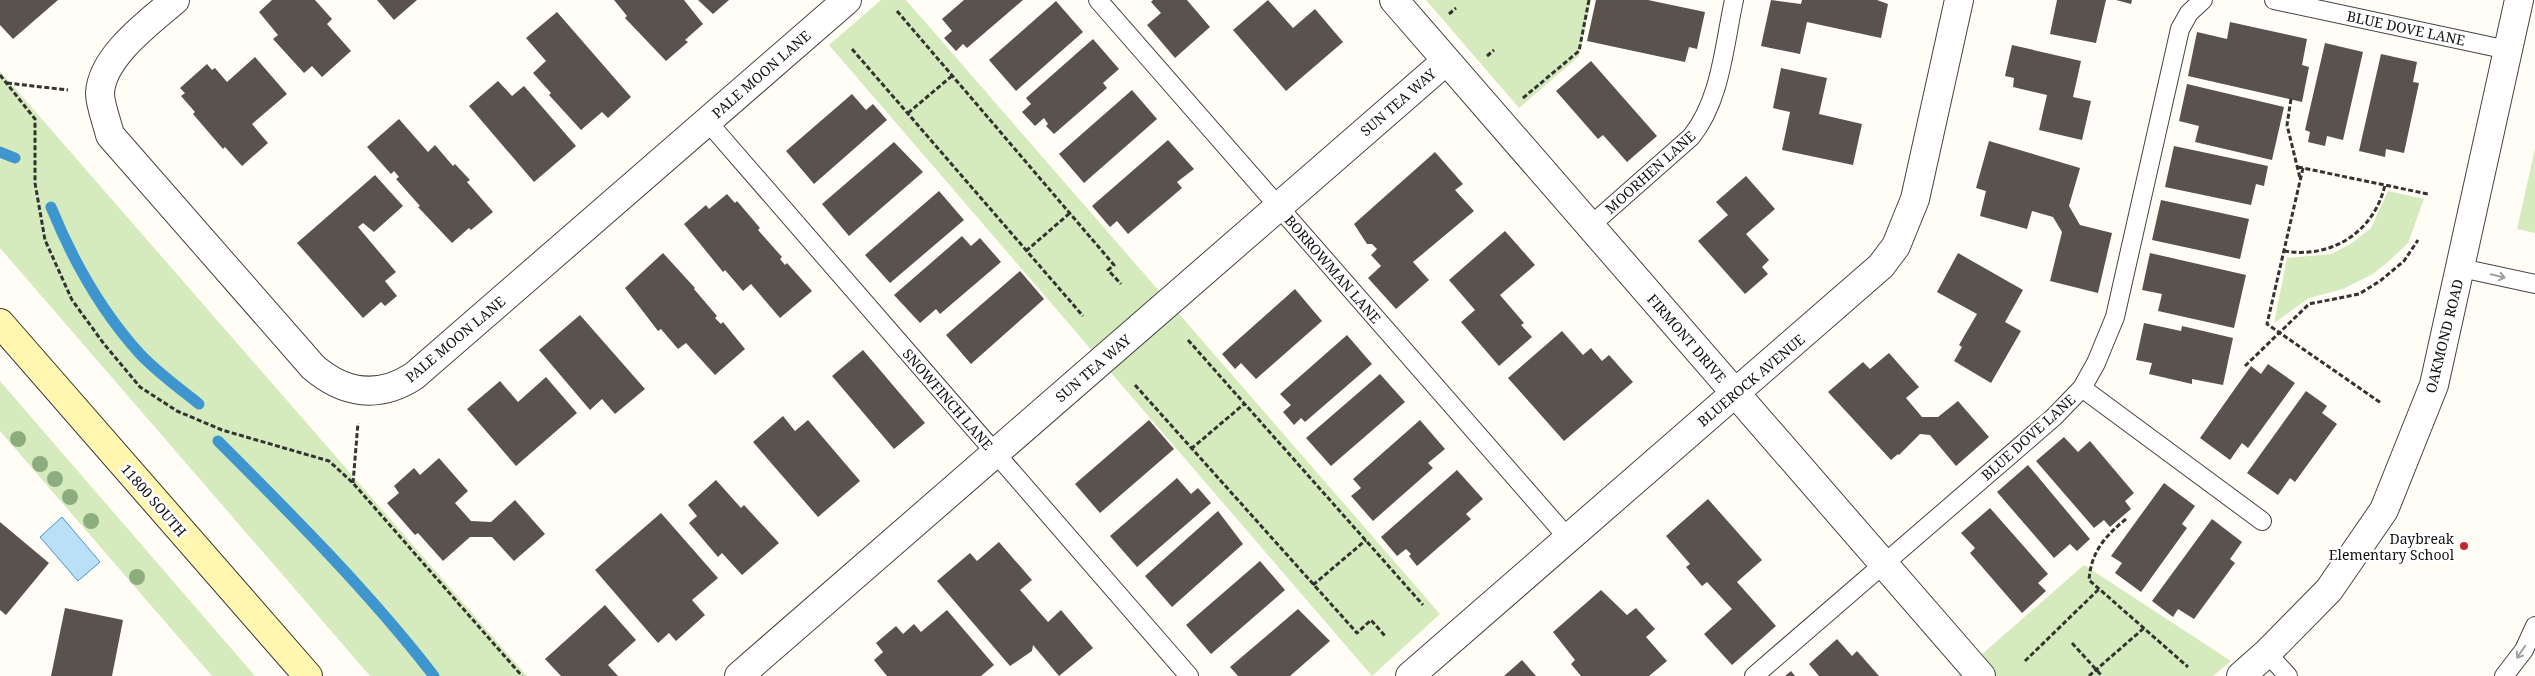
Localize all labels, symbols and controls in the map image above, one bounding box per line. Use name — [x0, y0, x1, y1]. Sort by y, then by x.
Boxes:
street label: BLUE DOVE LANE — [2345, 6, 2467, 50]
street label: PALE MOON LANE — [708, 26, 815, 122]
street label: SUN TEA WAY — [1356, 64, 1440, 140]
street label: MOORHEN LANE — [1601, 126, 1699, 218]
street label: BORROWMAN LANE — [1281, 211, 1386, 327]
one-way arrow — [2489, 272, 2505, 281]
street label: OAKMOND ROAD — [2421, 277, 2467, 395]
street label: FIRMONT DRIVE — [1643, 290, 1731, 387]
street label: PALE MOON LANE — [401, 291, 509, 386]
street label: BLUEROCK AVENUE — [1693, 329, 1809, 430]
street label: SUN TEA WAY — [1051, 330, 1135, 406]
street label: SNOWFINCH LANE — [899, 344, 997, 454]
street label: BLUE DOVE LANE — [1977, 389, 2079, 484]
street label: 11800 SOUTH — [117, 460, 191, 540]
place label: Daybreak Elementary School — [2329, 529, 2455, 564]
marker: Daybreak Elementary School — [2458, 540, 2470, 552]
one-way arrow — [2516, 645, 2526, 659]

